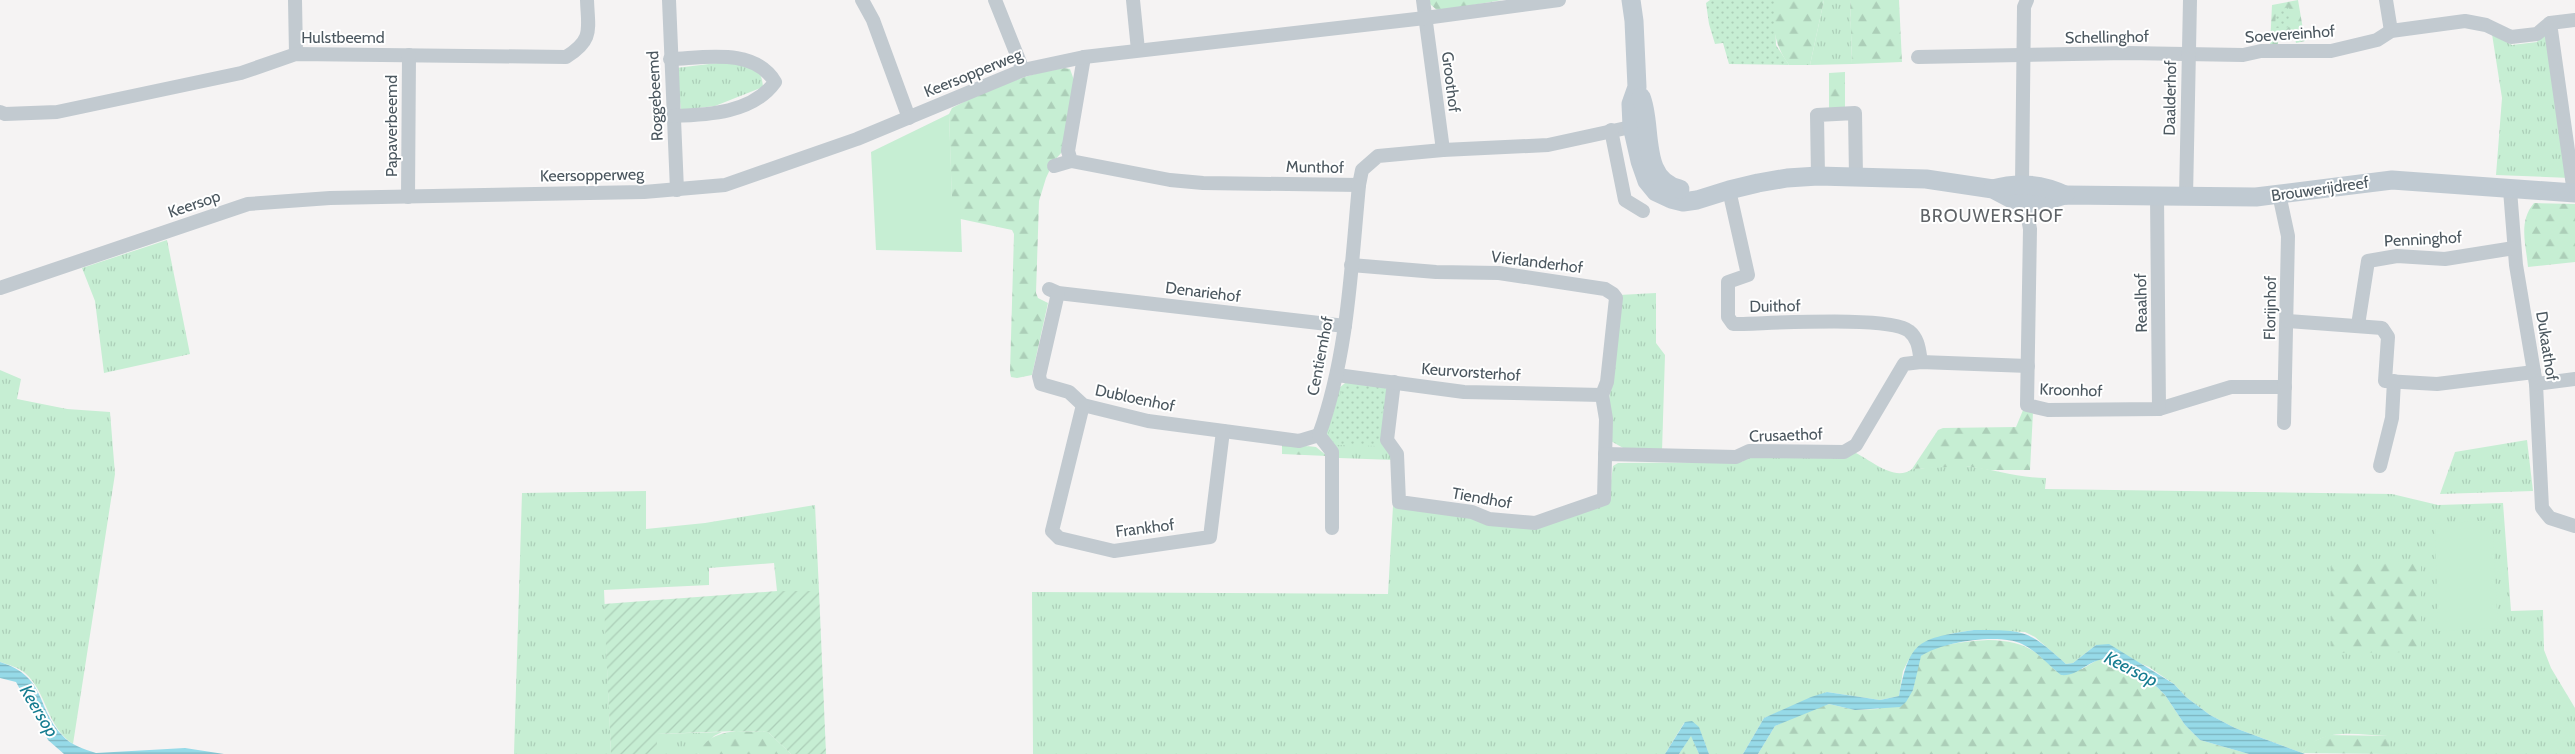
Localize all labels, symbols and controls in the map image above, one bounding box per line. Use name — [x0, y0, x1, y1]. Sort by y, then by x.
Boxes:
street label: Soevereinhof — [2244, 21, 2336, 47]
street label: Schellinghof — [2065, 27, 2150, 47]
street label: Hulstbeemd — [301, 28, 385, 47]
street label: Keersopperweg — [921, 44, 1026, 101]
street label: Roggebeemd — [643, 50, 667, 142]
street label: Groothof — [1438, 51, 1464, 114]
street label: Daalderhof — [2160, 59, 2180, 136]
street label: Papaverbeemd — [382, 75, 401, 177]
street label: Munthof — [1286, 157, 1345, 177]
street label: Keersopperweg — [540, 165, 645, 185]
street label: Brouwerijdreef — [2270, 173, 2371, 205]
street label: Keersop — [165, 186, 223, 222]
district label: BROUWERSHOF — [1920, 205, 2064, 227]
street label: Penninghof — [2384, 227, 2463, 251]
street label: Vierlanderhof — [1490, 247, 1585, 277]
street label: Reaalhof — [2131, 272, 2151, 333]
street label: Florijnhof — [2260, 275, 2280, 340]
street label: Denariehof — [1164, 278, 1242, 306]
street label: Duithof — [1749, 296, 1802, 316]
street label: Dukaathof — [2532, 310, 2562, 383]
street label: Centiemhof — [1303, 314, 1337, 397]
street label: Keurvorsterhof — [1421, 359, 1522, 385]
street label: Kroonhof — [2039, 379, 2104, 401]
street label: Dubloenhof — [1093, 380, 1177, 416]
street label: Crusaethof — [1749, 424, 1824, 446]
street label: Tiendhof — [1451, 483, 1514, 513]
street label: Frankhof — [1115, 515, 1176, 541]
water label: Keersop — [2101, 646, 2161, 692]
water label: Keersop — [15, 681, 63, 741]

